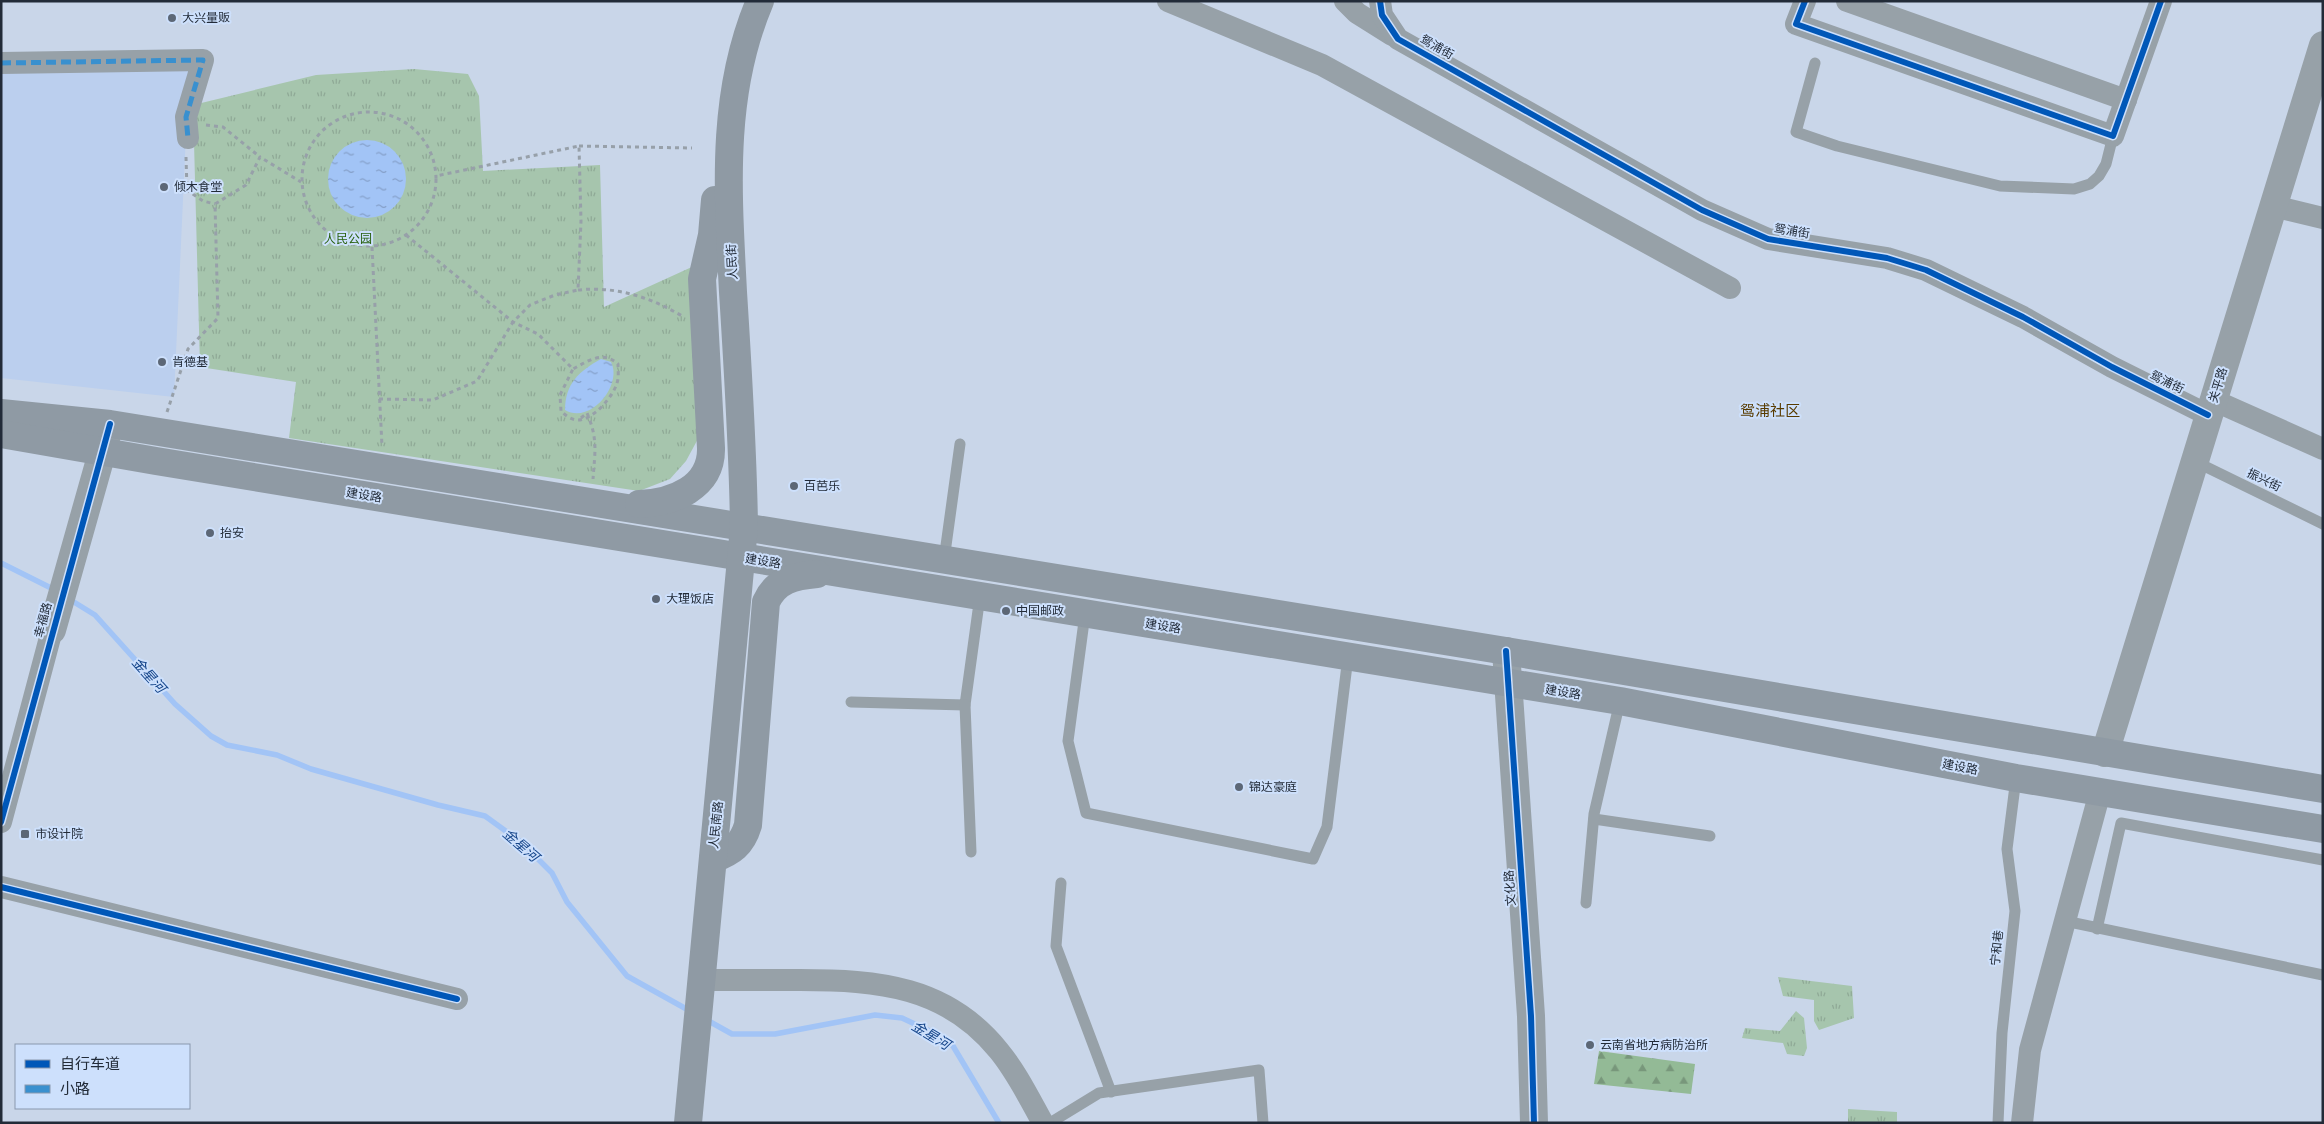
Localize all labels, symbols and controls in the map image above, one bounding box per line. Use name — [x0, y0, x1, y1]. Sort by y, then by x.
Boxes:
place label: 大兴量贩 — [182, 11, 230, 25]
marker: 大兴量贩 — [166, 12, 178, 24]
street label: 鸳浦街 — [1418, 32, 1456, 62]
place label: 倾木食堂 — [174, 180, 222, 194]
marker: 倾木食堂 — [158, 181, 170, 193]
street label: 鸳浦街 — [1773, 221, 1811, 241]
park label: 人民公园 — [324, 232, 372, 246]
street label: 人民街 — [724, 244, 740, 280]
place label: 肯德基 — [172, 355, 208, 369]
marker: 肯德基 — [156, 356, 168, 368]
street label: 关平路 — [2206, 366, 2230, 404]
street label: 鸳浦街 — [2148, 368, 2186, 396]
district label: 鸳浦社区 — [1740, 402, 1800, 419]
street label: 振兴街 — [2245, 466, 2283, 494]
place label: 百芭乐 — [804, 479, 840, 493]
marker: 百芭乐 — [788, 480, 800, 492]
street label: 建设路 — [345, 485, 383, 505]
place label: 抬安 — [220, 526, 244, 540]
marker: 抬安 — [204, 527, 216, 539]
street label: 建设路 — [744, 551, 782, 571]
place label: 大理饭店 — [666, 592, 714, 606]
marker: 大理饭店 — [650, 593, 662, 605]
street label: 幸福路 — [32, 601, 54, 639]
place label: 中国邮政 — [1016, 604, 1064, 618]
marker: 中国邮政 — [1000, 605, 1012, 617]
street label: 建设路 — [1144, 616, 1182, 636]
water label: 金星河 — [129, 654, 171, 698]
street label: 建设路 — [1544, 682, 1582, 702]
street label: 建设路 — [1941, 757, 1979, 777]
place label: 锦达豪庭 — [1249, 780, 1297, 794]
marker: 锦达豪庭 — [1233, 781, 1245, 793]
street label: 人民南路 — [707, 800, 725, 850]
water label: 金星河 — [500, 825, 544, 867]
place label: 市设计院 — [35, 827, 83, 841]
marker: 市设计院 — [19, 828, 31, 840]
street label: 文化路 — [1502, 870, 1518, 906]
street label: 宁和巷 — [1988, 929, 2006, 967]
water label: 金星河 — [909, 1017, 956, 1054]
place label: 云南省地方病防治所 — [1600, 1038, 1708, 1052]
marker: 云南省地方病防治所 — [1584, 1039, 1596, 1051]
legend — [15, 1044, 190, 1109]
text: 自行车道 — [60, 1055, 120, 1072]
text: 小路 — [60, 1080, 90, 1097]

